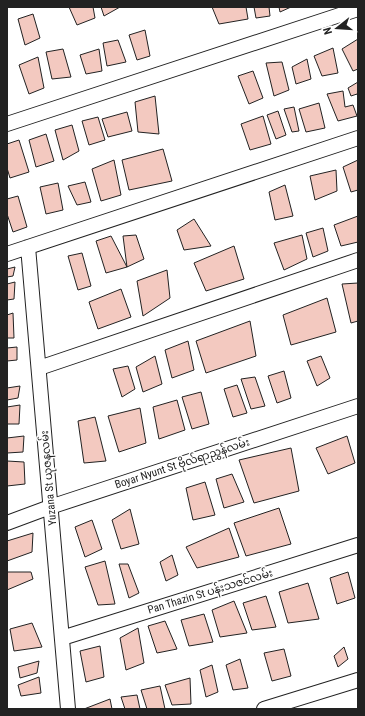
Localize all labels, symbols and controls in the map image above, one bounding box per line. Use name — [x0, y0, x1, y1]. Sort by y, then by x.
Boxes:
north arrow — [317, 8, 357, 48]
text: N — [321, 25, 335, 36]
street label: Yuzana St ယုဇနလမ်း — [37, 430, 61, 526]
street label: Boyar Nyunt St ဗိုလ်ရာညွှန်လမ်း — [113, 435, 252, 493]
street label: Pan Thazin St ပန်းသဇင်လမ်း — [146, 565, 275, 619]

